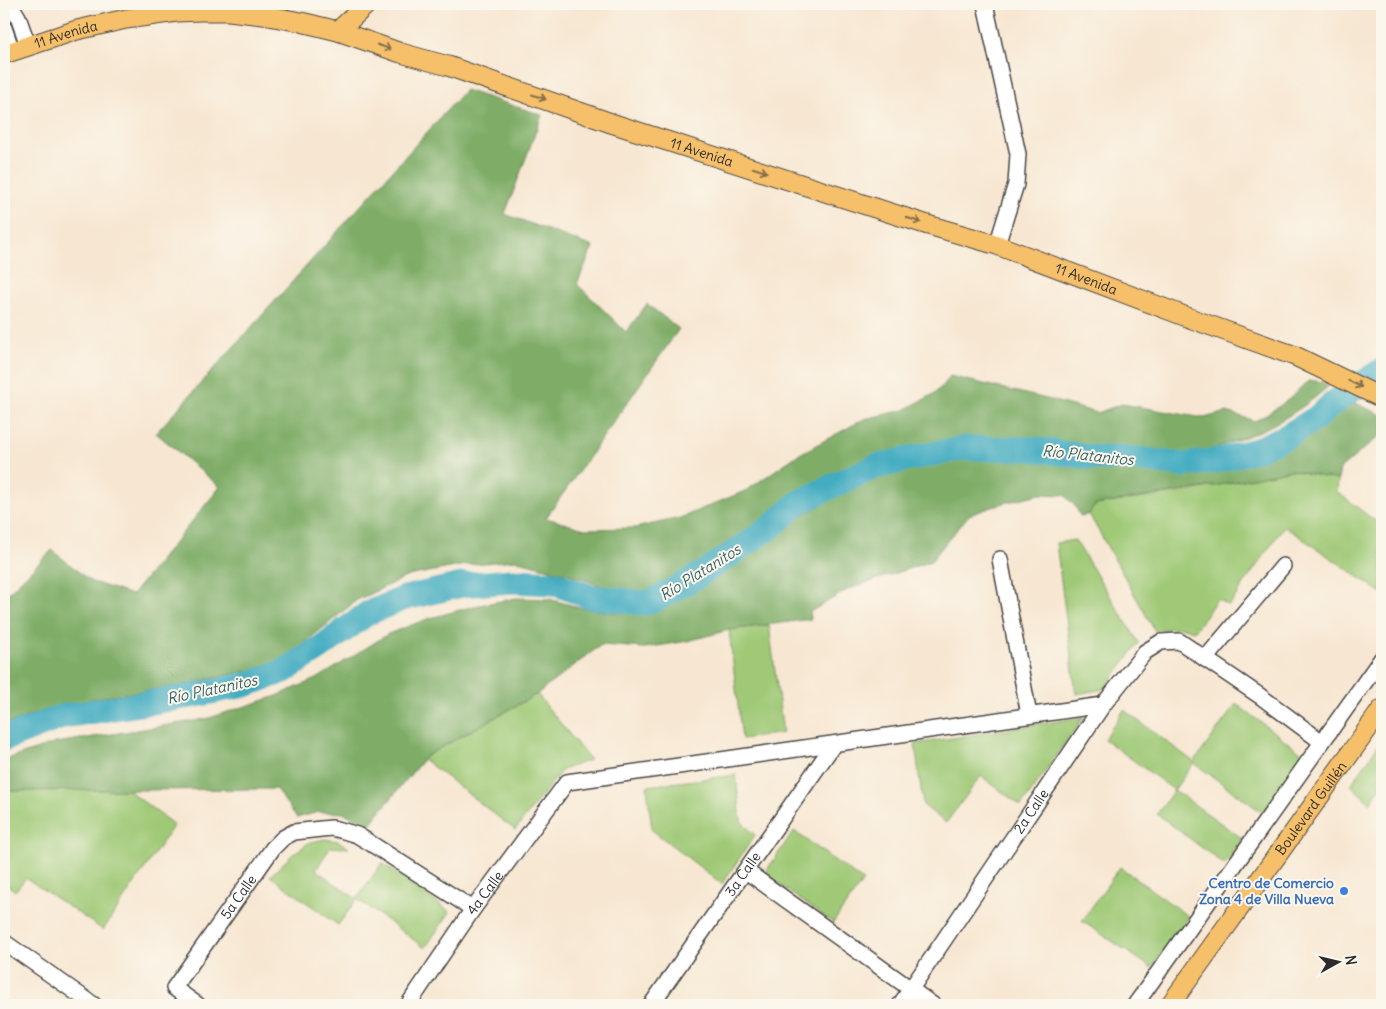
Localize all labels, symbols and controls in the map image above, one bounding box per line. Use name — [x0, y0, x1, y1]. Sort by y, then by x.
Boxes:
street label: 11 Avenida — [32, 17, 99, 52]
one-way arrow — [376, 43, 392, 52]
one-way arrow — [531, 93, 546, 102]
street label: 11 Avenida — [668, 134, 736, 171]
one-way arrow — [751, 165, 767, 175]
one-way arrow — [906, 216, 922, 226]
street label: 11 Avenida — [1053, 259, 1120, 299]
one-way arrow — [1347, 380, 1362, 389]
water label: Río Platanitos — [1041, 441, 1136, 469]
water label: Río Platanitos — [656, 539, 745, 604]
water label: Río Platanitos — [165, 670, 260, 708]
street label: Boulevard Guillén — [1271, 758, 1351, 859]
street label: 2a Calle — [1010, 785, 1053, 837]
street label: 3a Calle — [721, 848, 765, 900]
street label: 4a Calle — [463, 867, 507, 918]
street label: 5a Calle — [217, 871, 260, 923]
place label: Centro de Comercio Zona 4 de Villa Nueva — [1199, 874, 1334, 908]
marker: Centro de Comercio Zona 4 de Villa Nueva — [1338, 885, 1350, 897]
north arrow — [1314, 936, 1364, 986]
text: N — [1341, 954, 1360, 966]

